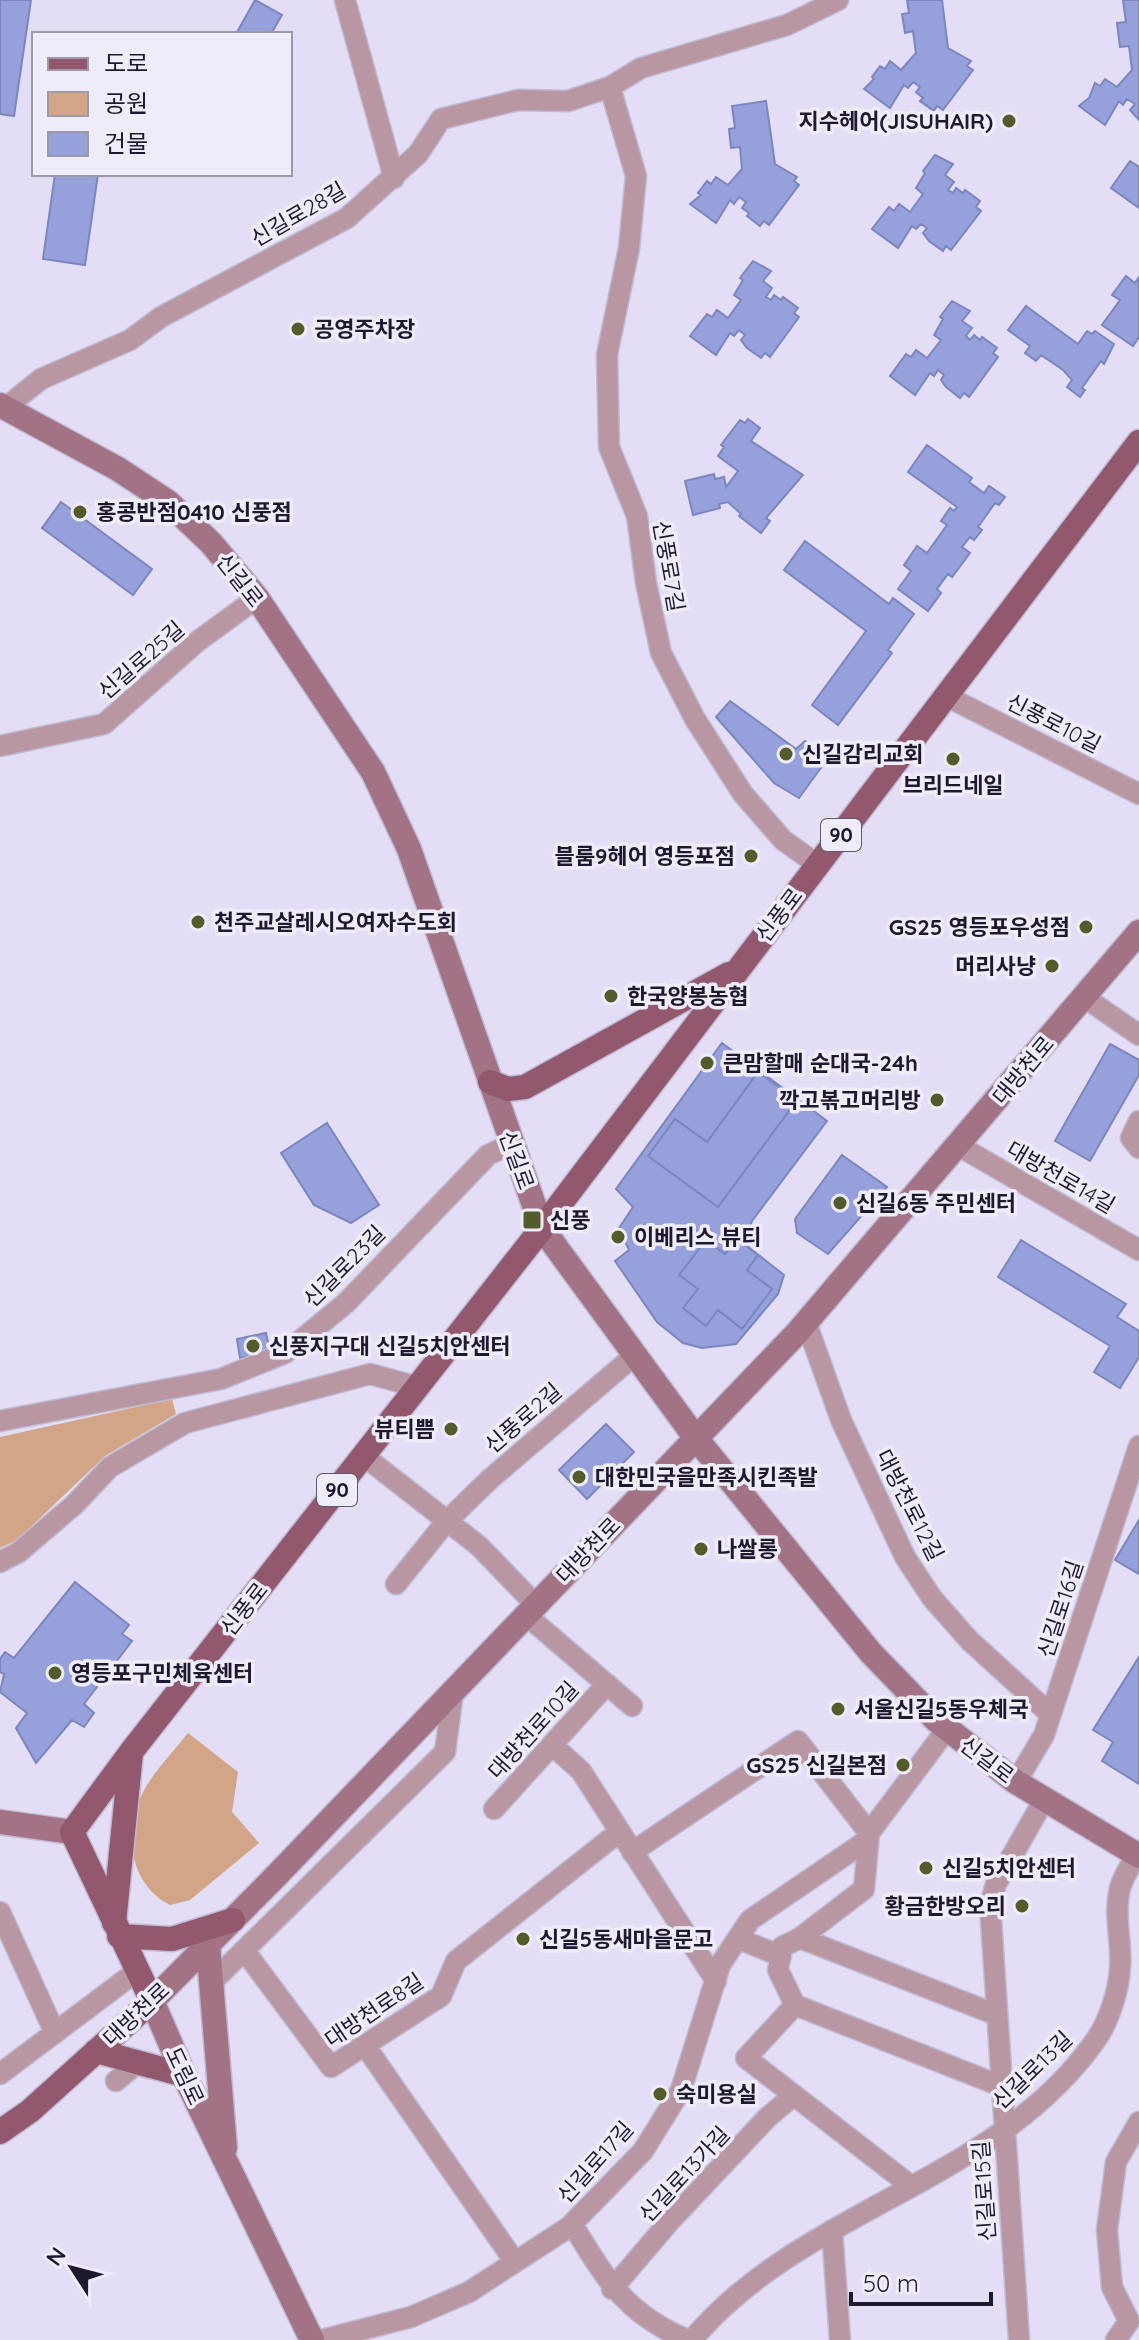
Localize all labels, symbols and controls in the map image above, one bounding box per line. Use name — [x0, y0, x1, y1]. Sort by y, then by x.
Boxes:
legend — [32, 32, 292, 176]
text: 도로 — [104, 48, 148, 78]
text: 공원 — [104, 88, 148, 118]
place label: 지수헤어(JISUHAIR) — [798, 107, 993, 135]
marker: 지수헤어(JISUHAIR) — [1000, 112, 1018, 130]
text: 건물 — [104, 128, 148, 158]
street label: 신길로28길 — [246, 176, 350, 252]
place label: 공영주차장 — [314, 315, 415, 343]
marker: 공영주차장 — [289, 320, 307, 338]
place label: 홍콩반점0410 신풍점 — [96, 498, 292, 526]
marker: 홍콩반점0410 신풍점 — [71, 503, 89, 521]
street label: 신풍로7길 — [647, 518, 691, 614]
street label: 신길로 — [210, 547, 270, 613]
street label: 신길로25길 — [92, 615, 190, 705]
street label: 신풍로10길 — [1002, 687, 1106, 759]
place label: 신길감리교회 — [802, 740, 923, 768]
marker: 신길감리교회 — [777, 745, 795, 763]
marker: 브리드네일 — [944, 750, 962, 768]
place label: 브리드네일 — [902, 771, 1004, 799]
road number: 90 — [821, 819, 861, 851]
place label: 블룸9헤어 영등포점 — [554, 842, 735, 870]
marker: 블룸9헤어 영등포점 — [742, 847, 760, 865]
street label: 신풍로 — [750, 882, 808, 948]
place label: 천주교살레시오여자수도회 — [214, 908, 457, 936]
marker: 천주교살레시오여자수도회 — [189, 913, 207, 931]
place label: GS25 영등포우성점 — [889, 913, 1070, 941]
marker: GS25 영등포우성점 — [1077, 918, 1095, 936]
place label: 머리사냥 — [955, 952, 1036, 980]
marker: 머리사냥 — [1043, 957, 1061, 975]
place label: 한국양봉농협 — [627, 982, 748, 1010]
marker: 한국양봉농협 — [602, 987, 620, 1005]
street label: 대방천로 — [986, 1030, 1060, 1110]
place label: 큰맘할매 순대국-24h — [723, 1049, 918, 1077]
marker: 큰맘할매 순대국-24h — [698, 1054, 716, 1072]
place label: 깍고볶고머리방 — [779, 1086, 921, 1114]
marker: 깍고볶고머리방 — [928, 1091, 946, 1109]
street label: 신길로 — [493, 1127, 541, 1193]
street label: 대방천로14길 — [1002, 1135, 1120, 1219]
place label: 신길6동 주민센터 — [856, 1189, 1016, 1217]
marker: 신길6동 주민센터 — [831, 1194, 849, 1212]
place label: 신풍 — [550, 1206, 590, 1234]
marker: 신풍 — [521, 1209, 543, 1231]
street label: 신길로23길 — [297, 1219, 391, 1313]
place label: 이베리스 뷰티 — [634, 1223, 762, 1251]
marker: 이베리스 뷰티 — [609, 1228, 627, 1246]
place label: 신풍지구대 신길5치안센터 — [269, 1332, 510, 1360]
marker: 신풍지구대 신길5치안센터 — [244, 1337, 262, 1355]
street label: 신풍로2길 — [479, 1377, 567, 1459]
place label: 뷰티쁨 — [374, 1415, 435, 1443]
marker: 뷰티쁨 — [442, 1420, 460, 1438]
street label: 대방천로12길 — [870, 1445, 950, 1565]
place label: 대한민국을만족시킨족발 — [595, 1463, 818, 1491]
marker: 대한민국을만족시킨족발 — [570, 1468, 588, 1486]
road number: 90 — [317, 1474, 357, 1506]
street label: 대방천로 — [550, 1511, 626, 1589]
place label: 나쌀롱 — [717, 1535, 778, 1563]
marker: 나쌀롱 — [692, 1540, 710, 1558]
street label: 신길로16길 — [1031, 1557, 1089, 1661]
street label: 신풍로 — [214, 1576, 274, 1642]
place label: 영등포구민체육센터 — [71, 1659, 253, 1687]
marker: 영등포구민체육센터 — [46, 1664, 64, 1682]
street label: 대방천로10길 — [482, 1675, 584, 1785]
place label: 서울신길5동우체국 — [854, 1695, 1029, 1723]
marker: 서울신길5동우체국 — [829, 1700, 847, 1718]
street label: 신길로 — [954, 1731, 1020, 1789]
place label: GS25 신길본점 — [746, 1751, 887, 1779]
marker: GS25 신길본점 — [894, 1756, 912, 1774]
place label: 신길5치안센터 — [942, 1854, 1076, 1882]
marker: 신길5치안센터 — [917, 1859, 935, 1877]
place label: 황금한방오리 — [885, 1892, 1006, 1920]
marker: 황금한방오리 — [1013, 1897, 1031, 1915]
place label: 신길5동새마을문고 — [539, 1925, 714, 1953]
marker: 신길5동새마을문고 — [514, 1930, 532, 1948]
street label: 대방천로8길 — [319, 1967, 429, 2053]
street label: 대방천로 — [97, 1976, 175, 2052]
street label: 신길로13길 — [986, 2025, 1078, 2115]
street label: 도림로 — [159, 2043, 211, 2109]
place label: 숙미용실 — [676, 2080, 757, 2108]
marker: 숙미용실 — [651, 2085, 669, 2103]
street label: 신길로17길 — [551, 2115, 639, 2209]
street label: 신길로13가길 — [633, 2120, 735, 2228]
street label: 신길로15길 — [967, 2140, 1001, 2242]
north arrow — [32, 2228, 112, 2308]
text: N — [40, 2241, 72, 2271]
scale bar — [851, 2256, 991, 2306]
text: 50 m — [863, 2268, 919, 2298]

